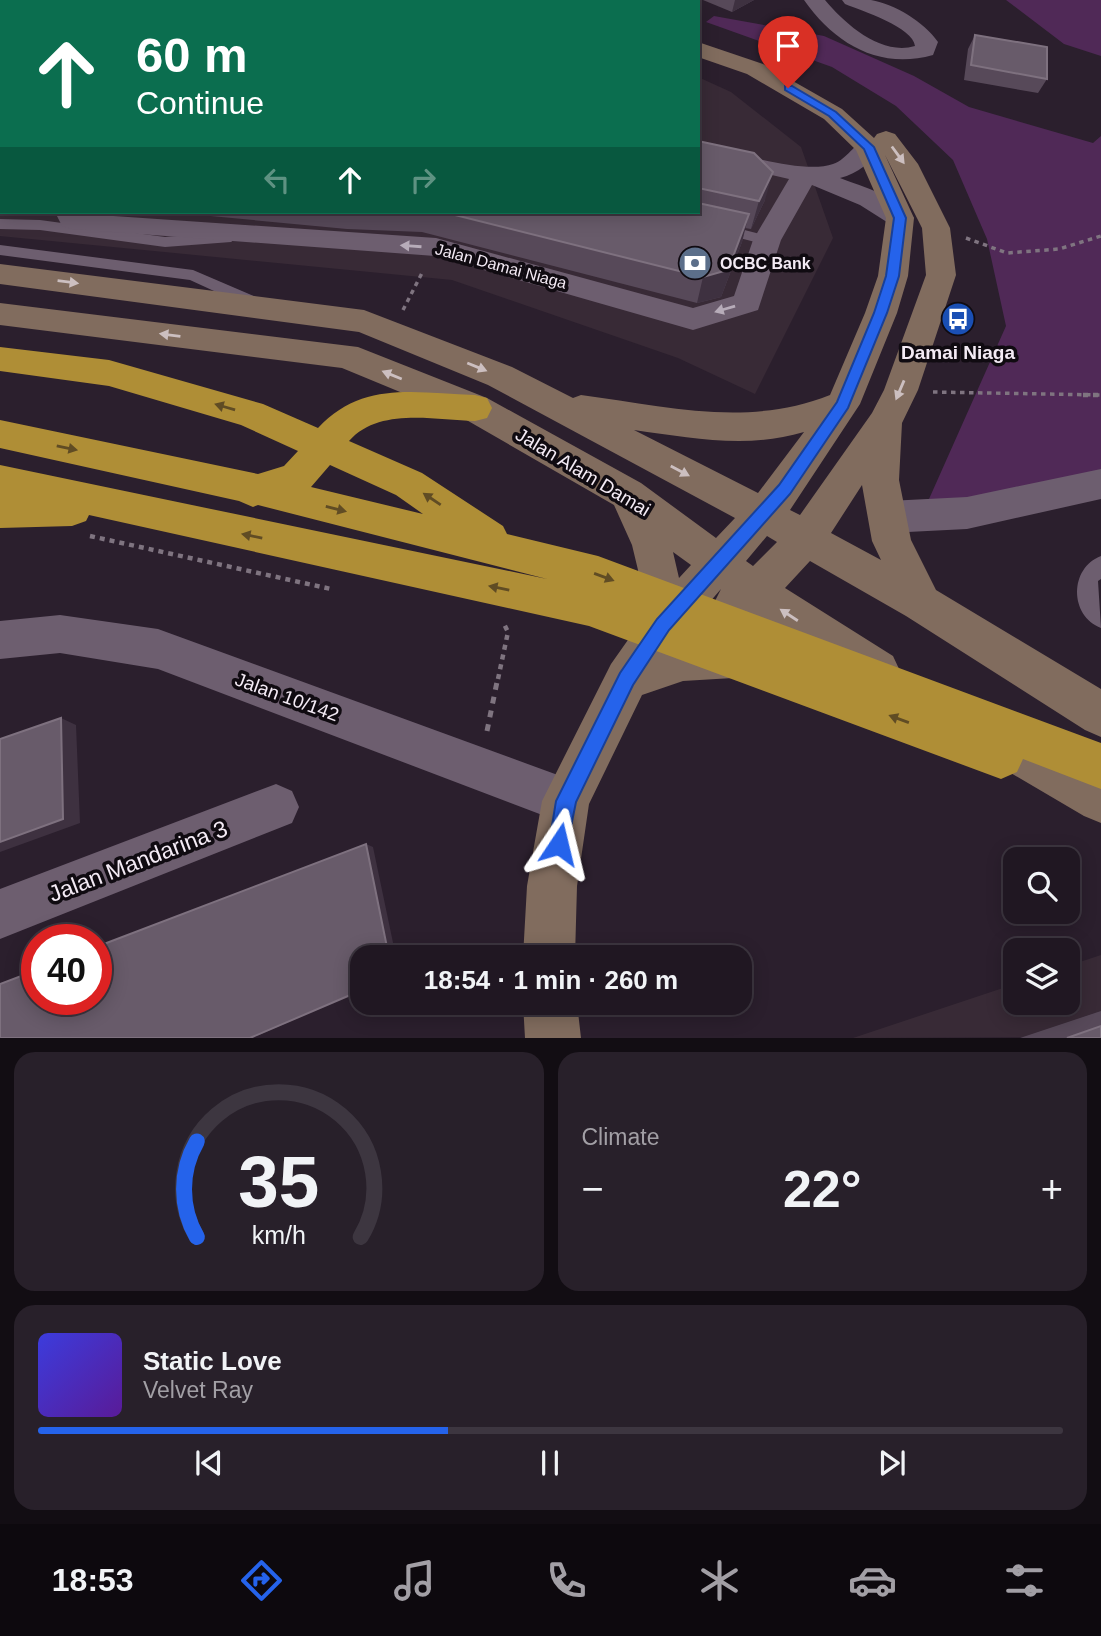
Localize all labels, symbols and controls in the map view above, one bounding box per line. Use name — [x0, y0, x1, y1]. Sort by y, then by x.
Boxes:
pin — [758, 16, 818, 88]
icon: arrive — [769, 27, 807, 65]
icon: ahead — [21, 28, 112, 119]
text: 60 m — [136, 28, 248, 82]
text: Continue — [136, 85, 264, 121]
one-way arrow — [891, 146, 905, 164]
icon: left — [258, 161, 296, 199]
icon: ahead — [331, 161, 369, 199]
icon: right — [404, 161, 442, 199]
one-way arrow — [400, 240, 422, 251]
street label: Jalan Damai Niaga — [434, 240, 569, 292]
bank icon: OCBC Bank — [676, 244, 714, 282]
place label: OCBC Bank — [720, 255, 811, 272]
one-way arrow — [57, 277, 79, 288]
bus stop icon: Damai Niaga — [939, 300, 977, 338]
one-way arrow — [714, 305, 735, 315]
one-way arrow — [159, 329, 181, 340]
place label: Damai Niaga — [901, 342, 1015, 363]
one-way arrow — [467, 361, 488, 372]
one-way arrow — [382, 369, 403, 380]
one-way arrow — [894, 380, 905, 401]
one-way arrow — [214, 401, 235, 411]
street label: Jalan Alam Damai — [512, 424, 654, 520]
one-way arrow — [56, 443, 78, 454]
one-way arrow — [670, 464, 690, 476]
one-way arrow — [423, 492, 441, 506]
one-way arrow — [326, 504, 348, 515]
one-way arrow — [241, 530, 263, 541]
one-way arrow — [594, 572, 615, 583]
one-way arrow — [488, 582, 510, 593]
one-way arrow — [780, 608, 799, 621]
street label: Jalan 10/142 — [232, 669, 342, 725]
one-way arrow — [888, 713, 909, 724]
position arrow — [522, 807, 596, 881]
street label: Jalan Mandarina 3 — [45, 815, 231, 907]
map controls — [1003, 847, 1080, 1015]
button: search — [1003, 847, 1080, 924]
speed limit sign: 40 — [21, 924, 112, 1015]
button: layers — [1003, 938, 1080, 1015]
text: 18:54 · 1 min · 260 m — [424, 965, 678, 995]
text: Climate — [582, 1124, 659, 1150]
text: 35 — [238, 1142, 319, 1223]
text: 22° — [783, 1160, 862, 1218]
text: − — [582, 1168, 604, 1210]
text: + — [1041, 1168, 1063, 1210]
text: km/h — [252, 1221, 306, 1249]
text: Static Love — [143, 1346, 282, 1376]
text: Velvet Ray — [143, 1377, 253, 1403]
icon: previous — [190, 1444, 228, 1482]
icon: pause — [531, 1444, 569, 1482]
icon: next — [873, 1444, 911, 1482]
icon: directions — [237, 1556, 286, 1605]
icon: music — [390, 1556, 439, 1605]
icon: phone — [542, 1556, 591, 1605]
icon: climate — [695, 1556, 744, 1605]
icon: car — [848, 1556, 897, 1605]
icon: filters — [1000, 1556, 1049, 1605]
text: 18:53 — [52, 1562, 134, 1598]

